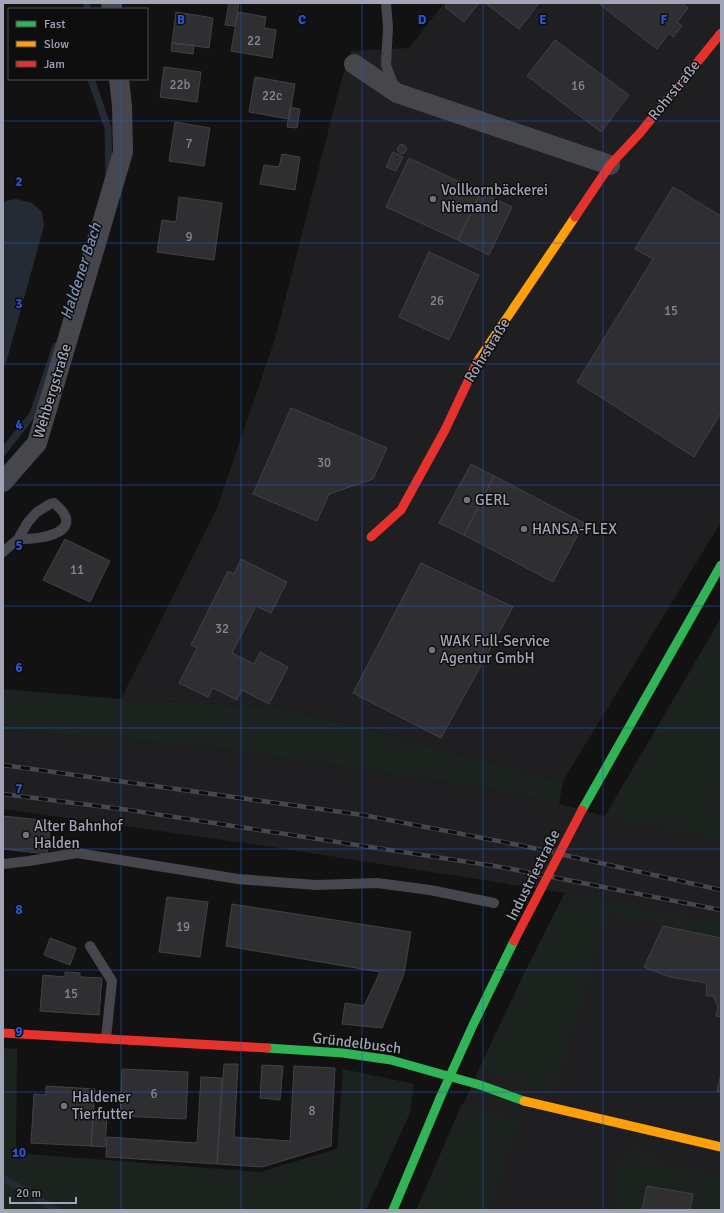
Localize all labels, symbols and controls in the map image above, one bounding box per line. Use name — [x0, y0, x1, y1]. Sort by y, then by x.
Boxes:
legend — [8, 8, 148, 80]
text: B — [177, 12, 185, 28]
text: C — [298, 12, 306, 28]
text: D — [418, 12, 427, 28]
text: E — [539, 12, 547, 28]
text: F — [661, 12, 668, 28]
text: Fast — [44, 17, 65, 32]
house number: 22 — [247, 33, 261, 49]
text: Slow — [44, 37, 69, 52]
street label: Rohrstraße — [644, 56, 704, 124]
text: Jam — [44, 57, 65, 72]
house number: 22b — [170, 77, 191, 93]
house number: 16 — [571, 78, 585, 94]
house number: 22c — [262, 88, 282, 104]
house number: 7 — [185, 136, 193, 152]
text: 2 — [15, 174, 23, 190]
place label: Vollkornbäckerei Niemand — [441, 181, 548, 216]
marker: Vollkornbäckerei Niemand — [428, 194, 438, 204]
water label: Haldener Bach — [56, 219, 106, 322]
house number: 9 — [185, 229, 193, 245]
house number: 26 — [430, 293, 444, 309]
text: 3 — [15, 296, 23, 312]
house number: 15 — [664, 303, 678, 319]
street label: Rohrstraße — [460, 315, 514, 385]
street label: Wehbergstraße — [29, 341, 75, 441]
text: 4 — [15, 417, 23, 433]
house number: 30 — [317, 455, 331, 471]
place label: GERL — [475, 491, 510, 509]
marker: GERL — [462, 495, 472, 505]
place label: HANSA-FLEX — [532, 520, 617, 538]
marker: HANSA-FLEX — [519, 524, 529, 534]
text: 5 — [15, 538, 23, 554]
house number: 11 — [70, 562, 84, 578]
house number: 32 — [215, 621, 229, 637]
place label: WAK Full-Service Agentur GmbH — [440, 632, 550, 667]
marker: WAK Full-Service Agentur GmbH — [427, 645, 437, 655]
text: 6 — [15, 660, 23, 676]
text: 7 — [15, 781, 23, 797]
place label: Alter Bahnhof Halden — [34, 817, 124, 852]
street label: Industriestraße — [502, 827, 564, 923]
marker: Alter Bahnhof Halden — [21, 830, 31, 840]
text: 8 — [15, 902, 23, 918]
house number: 19 — [176, 919, 190, 935]
house number: 15 — [64, 986, 78, 1002]
text: 9 — [15, 1024, 23, 1040]
street label: Gründelbusch — [312, 1029, 402, 1057]
house number: 6 — [150, 1086, 158, 1102]
place label: Haldener Tierfutter — [72, 1088, 134, 1123]
marker: Haldener Tierfutter — [59, 1101, 69, 1111]
house number: 8 — [308, 1103, 316, 1119]
text: 10 — [12, 1145, 26, 1161]
scale bar — [10, 1179, 76, 1205]
text: 20 m — [16, 1186, 41, 1201]

